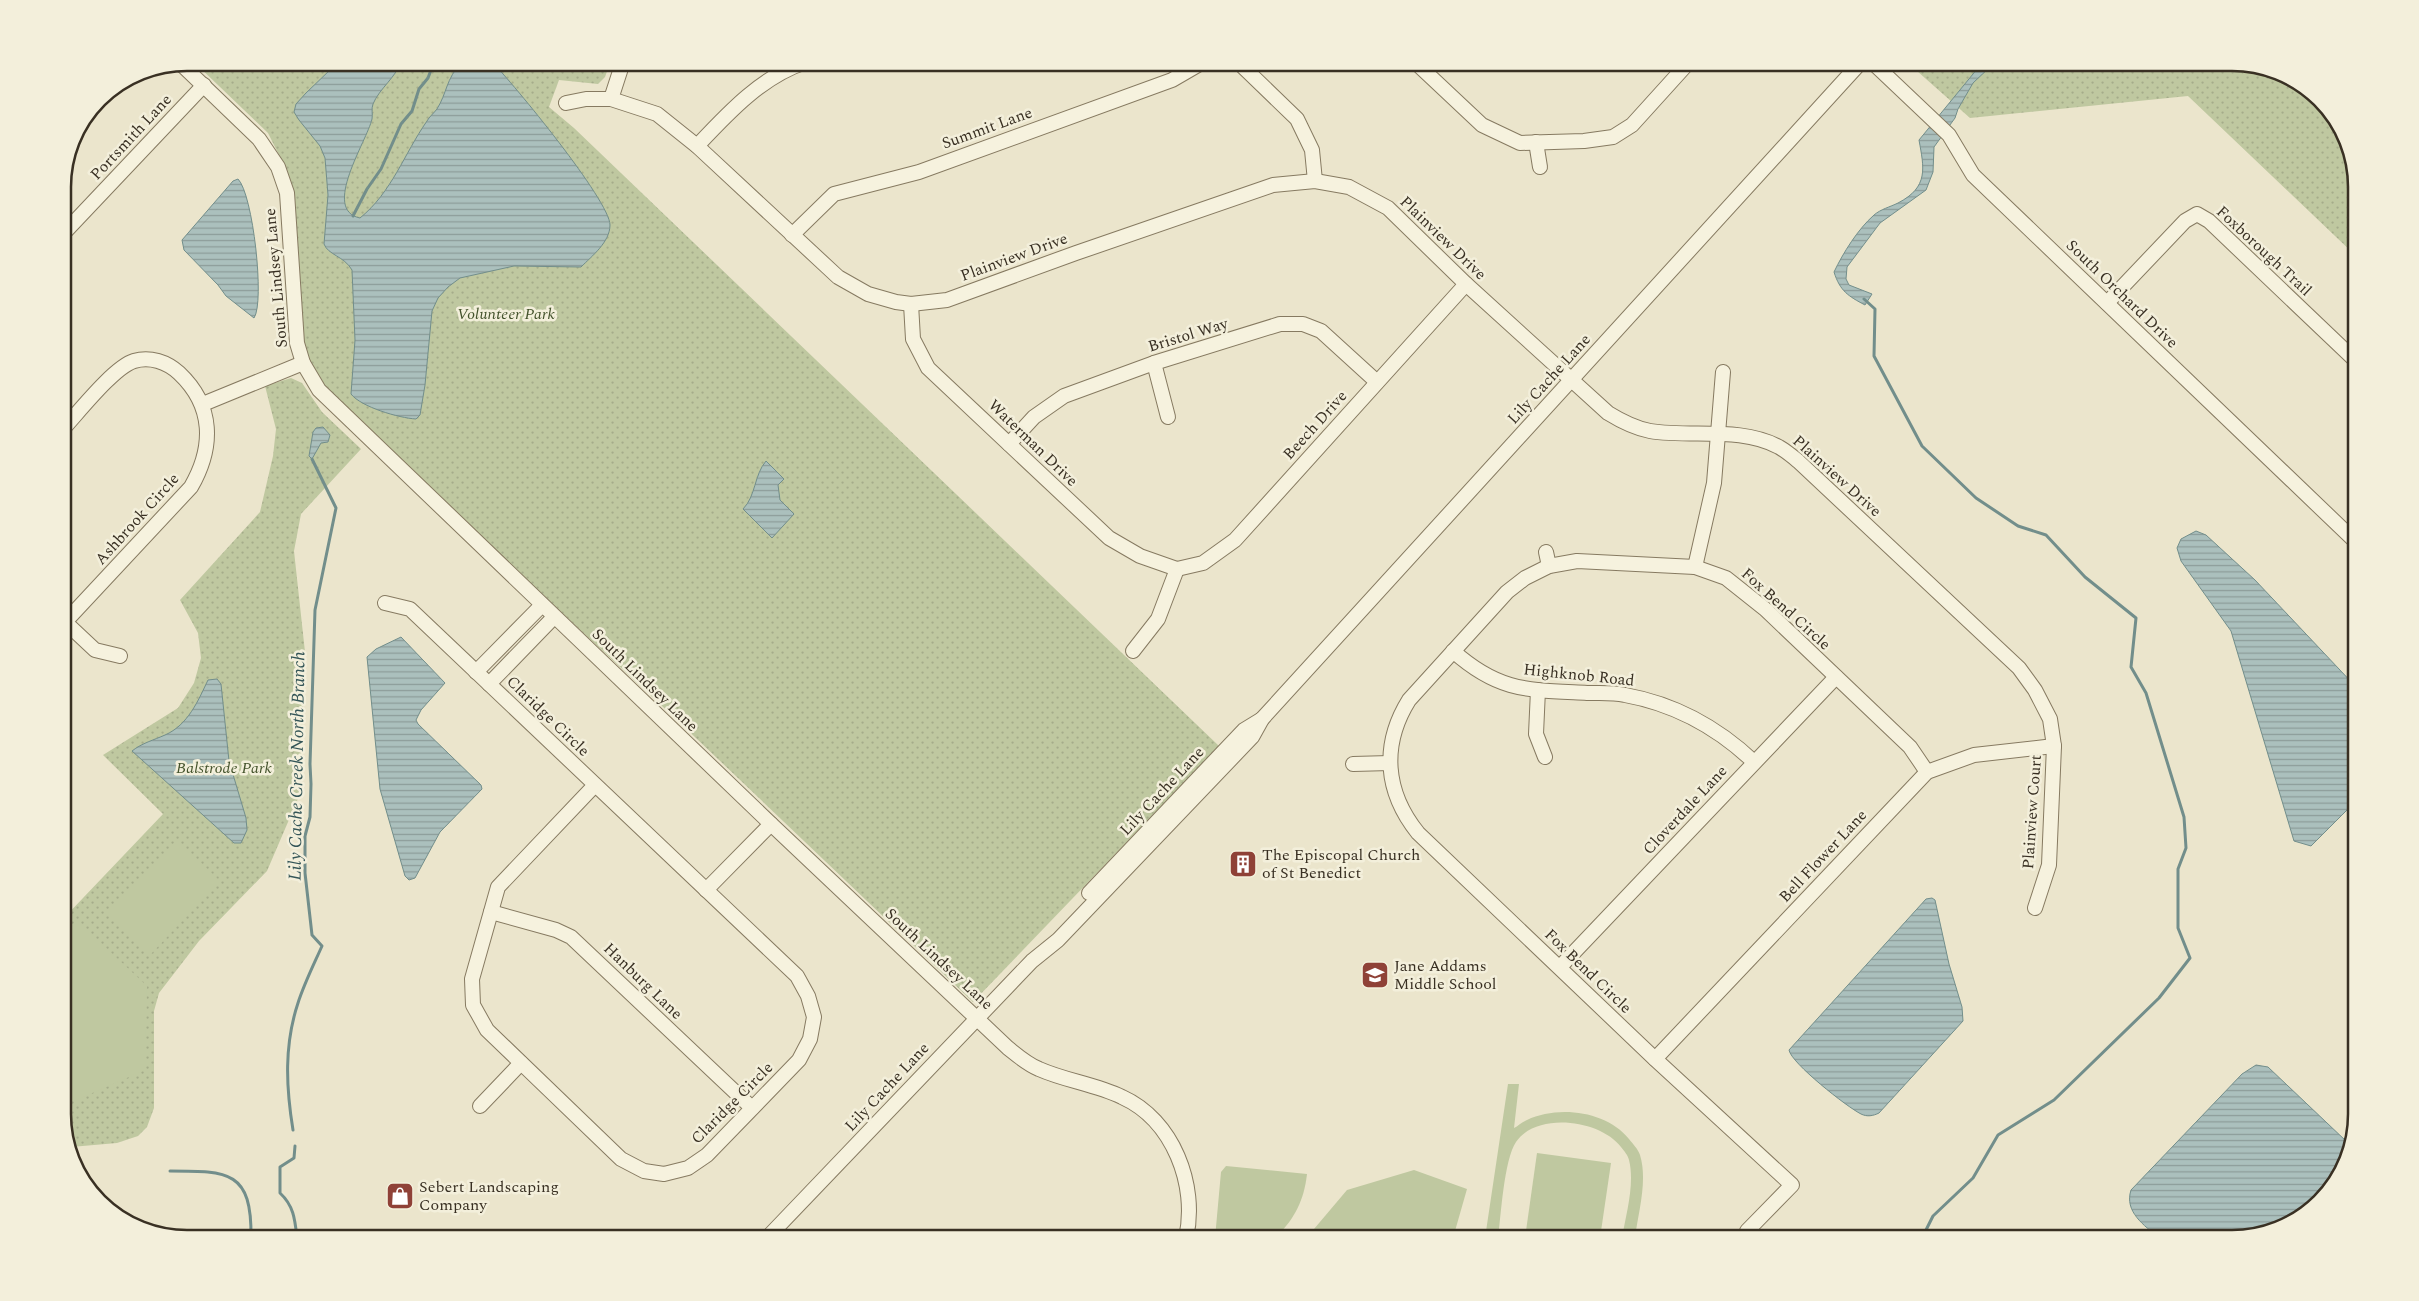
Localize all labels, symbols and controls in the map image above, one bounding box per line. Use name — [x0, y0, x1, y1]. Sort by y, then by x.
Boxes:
street label: Portsmith Lane — [85, 89, 177, 185]
street label: Summit Lane — [938, 101, 1036, 155]
street label: Plainview Drive — [1394, 190, 1492, 286]
street label: Foxborough Trail — [2211, 200, 2317, 302]
street label: South Lindsey Lane — [258, 207, 294, 349]
street label: Plainview Drive — [957, 226, 1071, 288]
street label: South Orchard Drive — [2060, 234, 2184, 354]
park label: Volunteer Park — [457, 302, 556, 326]
street label: Bristol Way — [1145, 311, 1232, 359]
street label: Lily Cache Lane — [1502, 328, 1596, 430]
street label: Beech Drive — [1277, 385, 1353, 465]
street label: Waterman Drive — [983, 394, 1083, 492]
street label: Plainview Drive — [1787, 429, 1887, 523]
street label: Ashbrook Circle — [89, 468, 185, 570]
street label: Fox Bend Circle — [1736, 562, 1836, 656]
street label: South Lindsey Lane — [586, 623, 704, 737]
water label: Lily Cache Creek North Branch — [281, 651, 313, 881]
street label: Highknob Road — [1522, 657, 1636, 693]
street label: Claridge Circle — [501, 670, 595, 762]
street label: Lily Cache Lane — [1114, 741, 1210, 841]
street label: Plainview Court — [2016, 754, 2048, 870]
park label: Balstrode Park — [176, 756, 272, 780]
street label: Cloverdale Lane — [1637, 760, 1733, 860]
street label: Bell Flower Lane — [1773, 804, 1873, 908]
place label: The Episcopal Church of St Benedict — [1262, 843, 1420, 885]
building icon: The Episcopal Church of St Benedict — [1228, 849, 1258, 879]
street label: South Lindsey Lane — [880, 902, 998, 1016]
street label: Fox Bend Circle — [1539, 923, 1637, 1019]
street label: Hanburg Lane — [598, 937, 688, 1025]
place label: Jane Addams Middle School — [1394, 954, 1497, 996]
school or university icon: Jane Addams Middle School — [1360, 960, 1390, 990]
street label: Lily Cache Lane — [839, 1037, 935, 1137]
street label: Claridge Circle — [685, 1056, 779, 1150]
place label: Sebert Landscaping Company — [419, 1175, 559, 1217]
shop icon: Sebert Landscaping Company — [385, 1181, 415, 1211]

